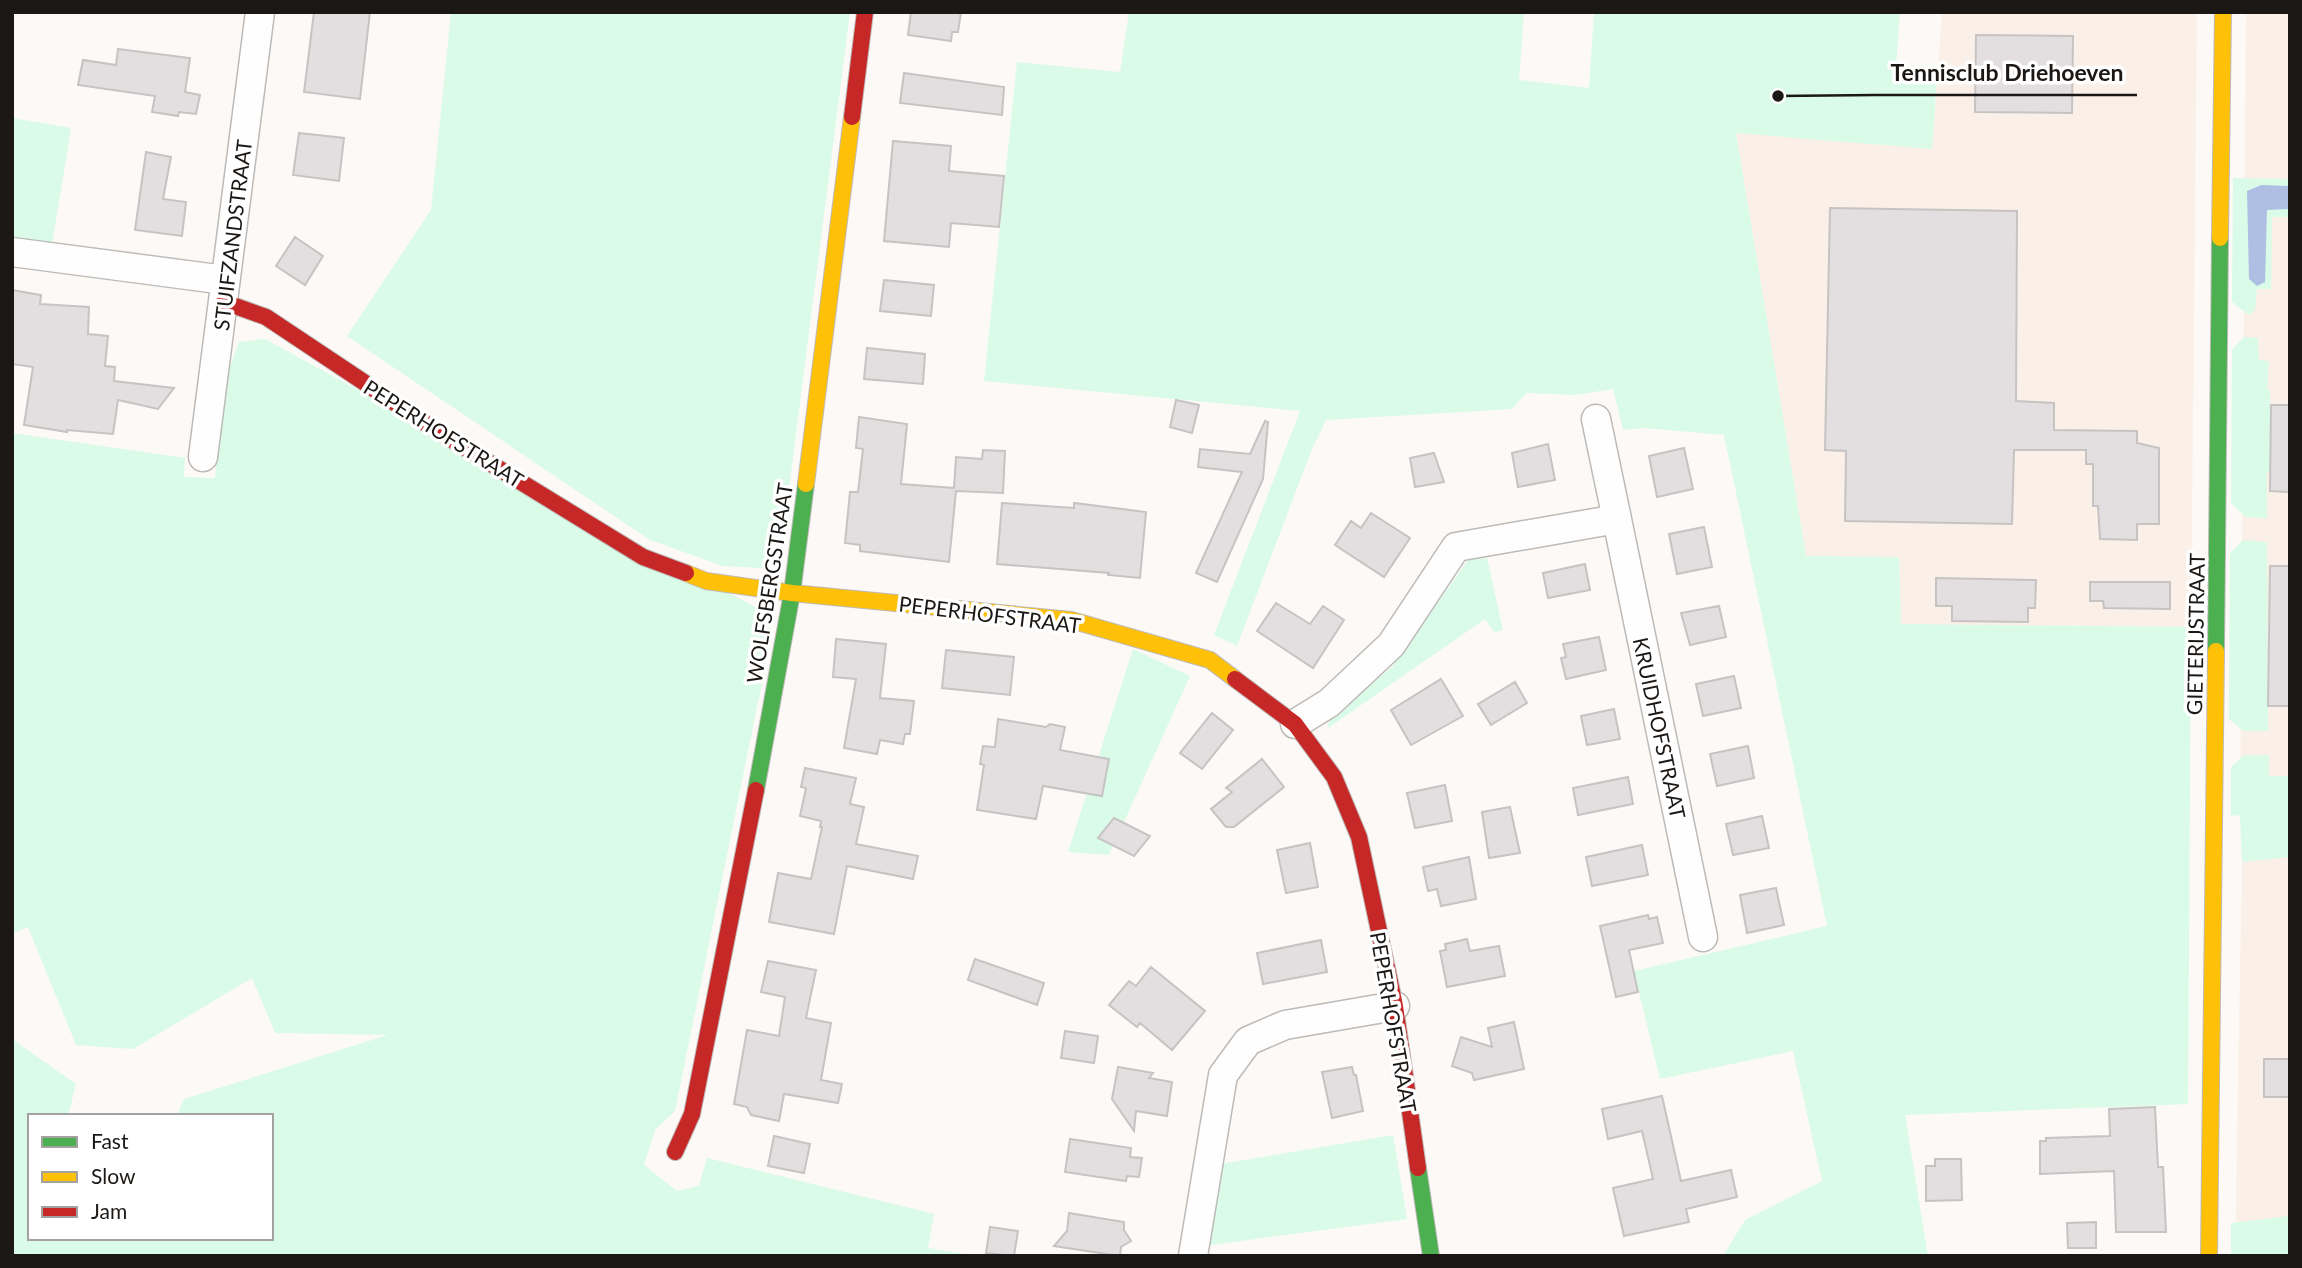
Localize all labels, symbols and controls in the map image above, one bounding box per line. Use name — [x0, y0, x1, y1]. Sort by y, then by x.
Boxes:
callout: Tennisclub Driehoeven — [1876, 51, 2137, 95]
text: Tennisclub Driehoeven — [1891, 58, 2123, 86]
street label: STUIFZANDSTRAAT — [208, 138, 256, 332]
street label: PEPERHOFSTRAAT — [360, 374, 529, 492]
street label: WOLFSBERGSTRAAT — [741, 481, 797, 685]
street label: GIETERIJSTRAAT — [2181, 552, 2209, 715]
street label: PEPERHOFSTRAAT — [898, 590, 1083, 638]
street label: KRUIDHOFSTRAAT — [1629, 635, 1692, 822]
street label: PEPERHOFSTRAAT — [1366, 930, 1422, 1115]
legend — [28, 1114, 273, 1240]
text: Fast — [91, 1128, 129, 1153]
text: Slow — [91, 1163, 136, 1188]
text: Jam — [91, 1198, 127, 1223]

